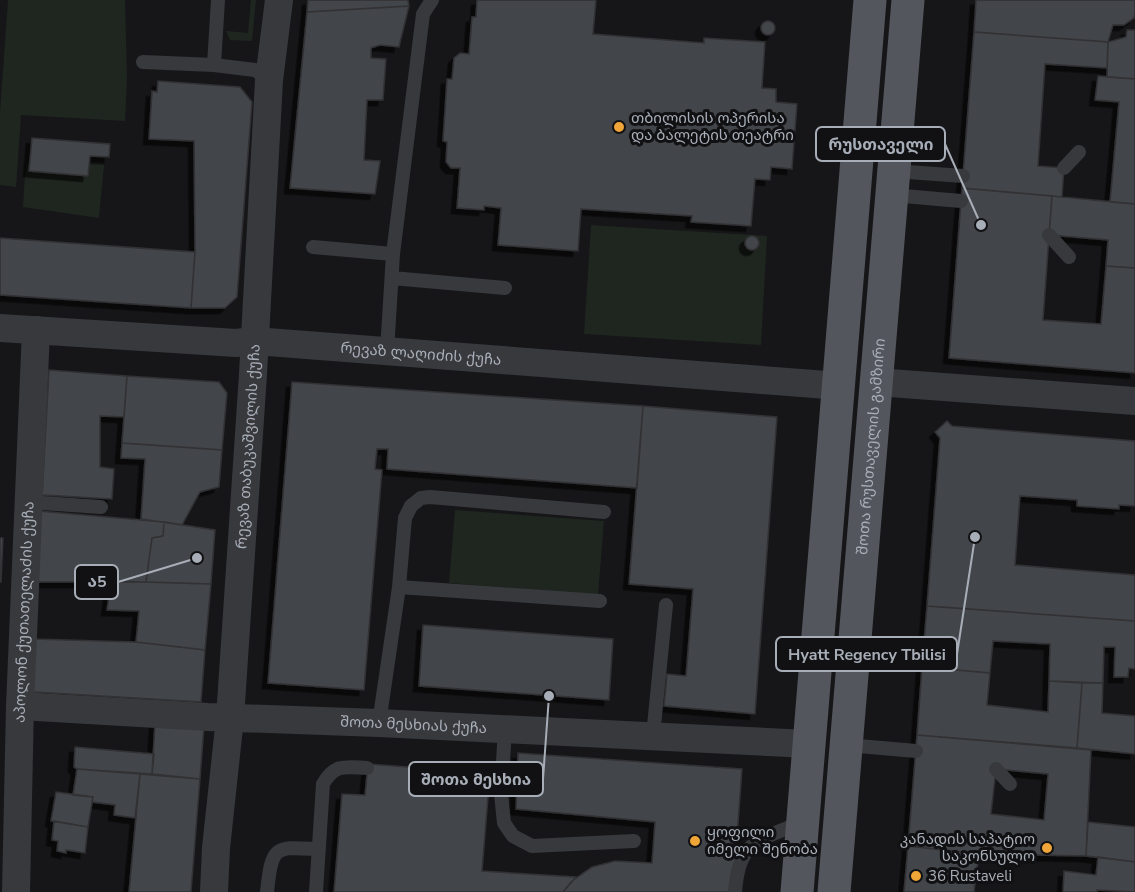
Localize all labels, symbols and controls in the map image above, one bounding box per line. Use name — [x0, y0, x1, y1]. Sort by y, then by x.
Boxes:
place label: თბილისის ოპერისა და ბალეტის თეატრი — [631, 108, 794, 145]
marker: თბილისის ოპერისა და ბალეტის თეატრი — [612, 120, 626, 134]
callout: რუსთაველი — [816, 127, 945, 161]
text: რუსთაველი — [829, 134, 933, 156]
street label: შოთა რუსთაველის გამზირი — [852, 337, 890, 556]
street label: რევაზ ლაღიძის ქუჩა — [340, 338, 502, 370]
street label: რევაზ თაბუკაშვილის ქუჩა — [231, 343, 265, 550]
street label: აპოლონ ქუთათელაძის ქუჩა — [10, 501, 39, 723]
callout: ა5 — [75, 565, 118, 599]
text: ა5 — [88, 571, 106, 593]
callout: Hyatt Regency Tbilisi — [776, 637, 957, 671]
text: Hyatt Regency Tbilisi — [788, 644, 946, 666]
street label: შოთა მესხიას ქუჩა — [340, 712, 487, 738]
callout: შოთა მესხია — [409, 762, 543, 796]
text: შოთა მესხია — [421, 769, 531, 791]
place label: ყოფილი იმელი შენობა — [707, 822, 818, 859]
place label: კანადის საპატიო საკონსულო — [900, 829, 1035, 866]
marker: ყოფილი იმელი შენობა — [688, 834, 702, 848]
marker: კანადის საპატიო საკონსულო — [1040, 841, 1054, 855]
place label: 36 Rustaveli — [928, 866, 1012, 886]
marker: 36 Rustaveli — [909, 869, 923, 883]

